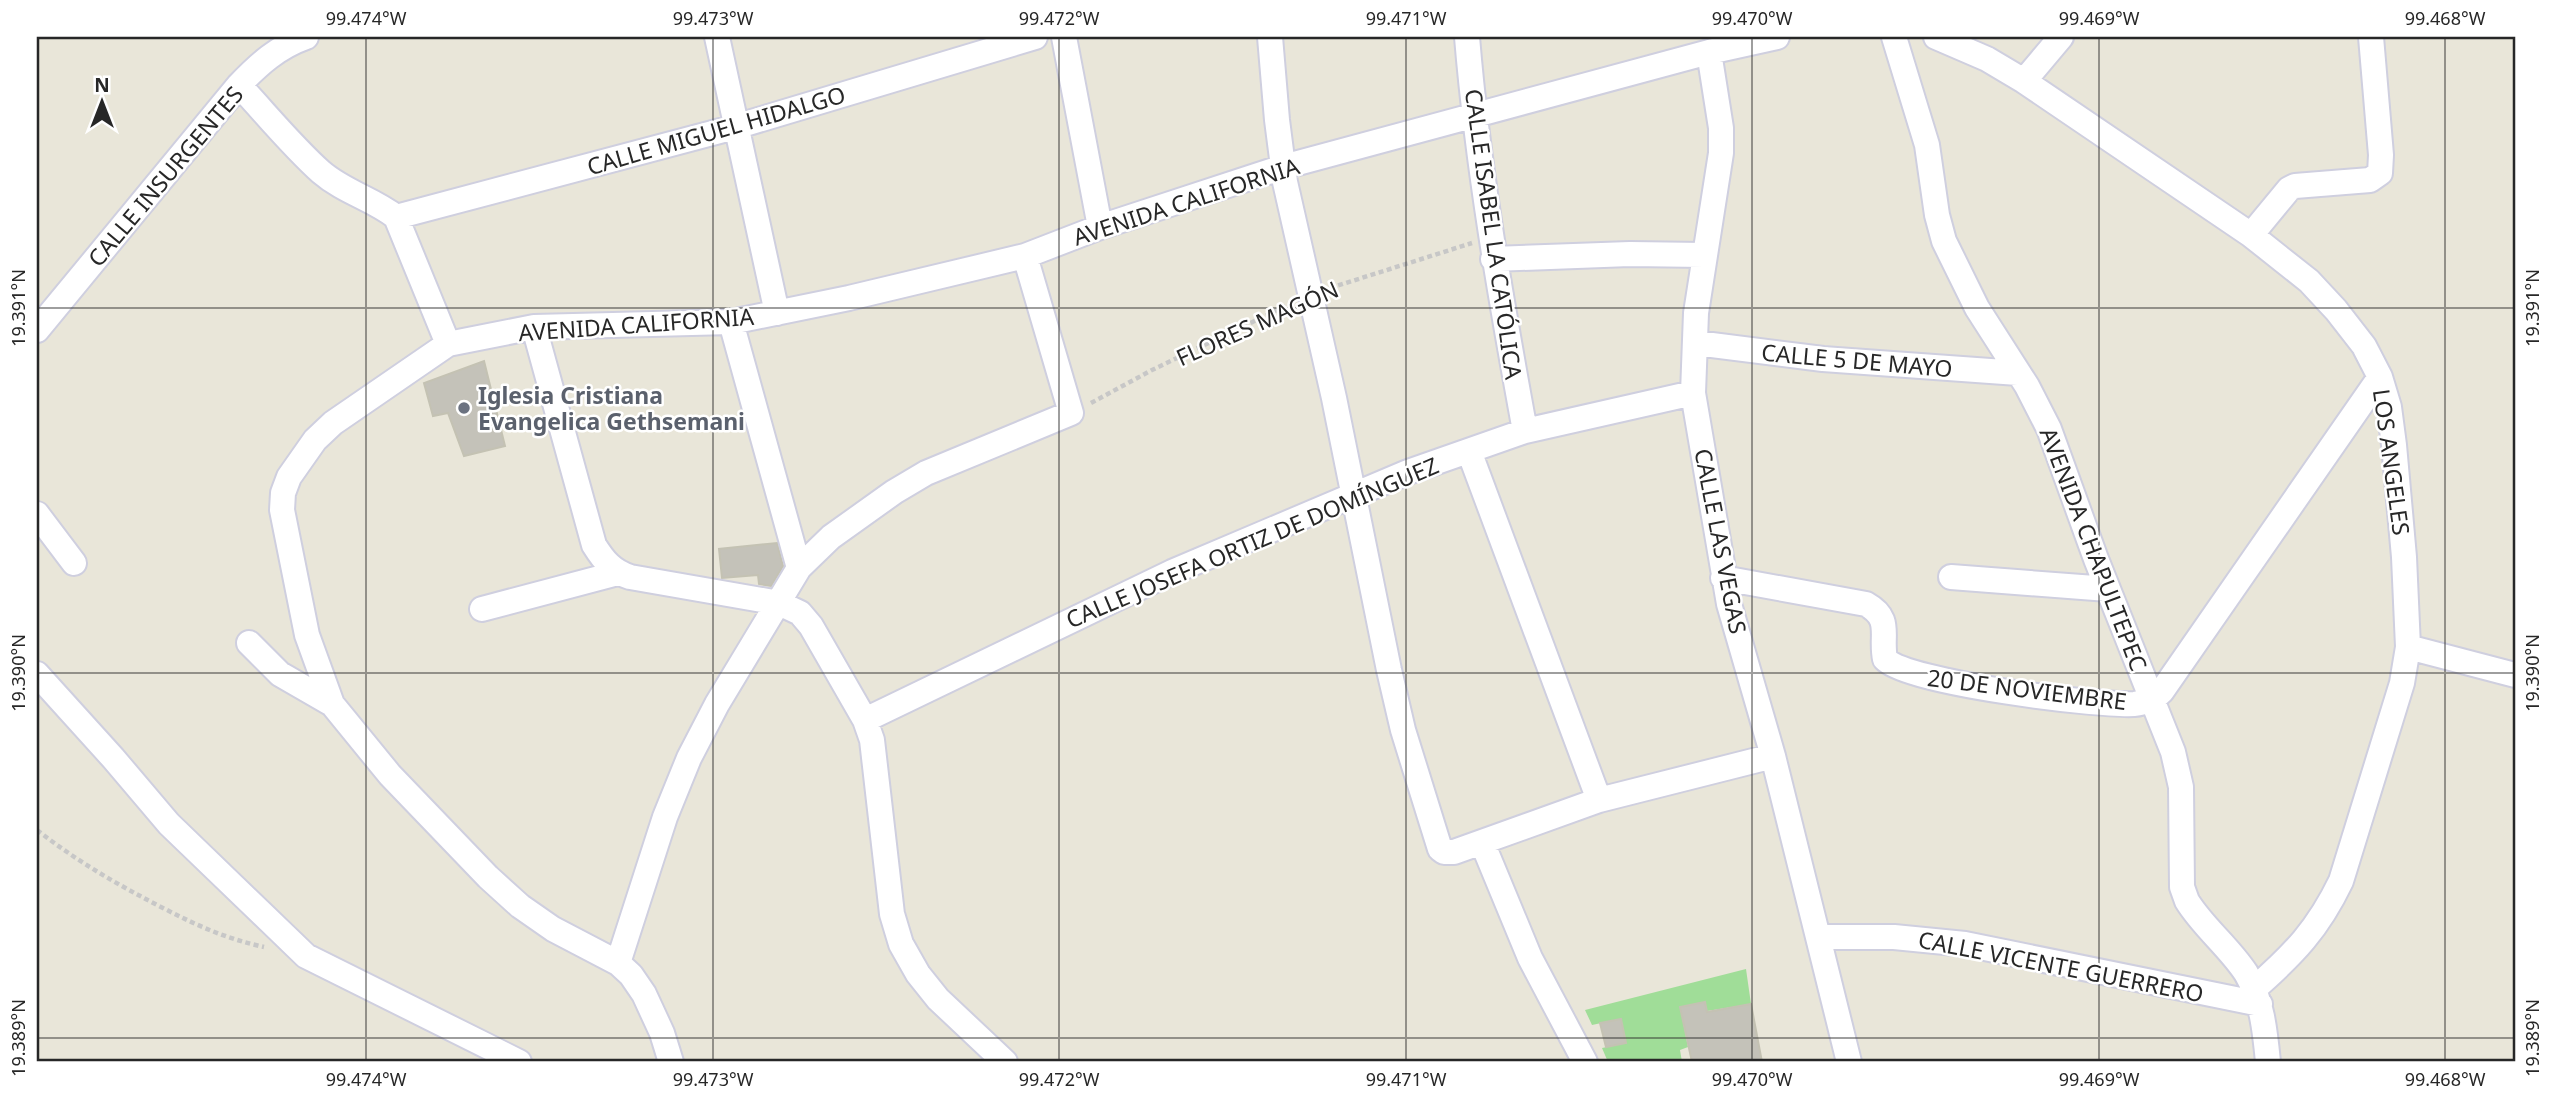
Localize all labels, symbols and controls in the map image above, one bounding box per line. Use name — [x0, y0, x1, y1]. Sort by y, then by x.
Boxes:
text: 99.474°W — [326, 6, 407, 30]
text: 99.473°W — [673, 6, 754, 30]
text: 99.472°W — [1019, 6, 1100, 30]
text: 99.471°W — [1366, 6, 1447, 30]
text: 99.470°W — [1712, 6, 1793, 30]
text: 99.469°W — [2059, 6, 2140, 30]
text: 99.468°W — [2405, 6, 2486, 30]
north arrow — [66, 66, 136, 136]
street label: CALLE MIGUEL HIDALGO — [583, 78, 849, 182]
street label: CALLE INSURGENTES — [82, 80, 248, 272]
street label: CALLE ISABEL LA CATÓLICA — [1458, 87, 1530, 381]
street label: AVENIDA CALIFORNIA — [1069, 149, 1303, 253]
text: 19.391°N — [6, 269, 30, 347]
text: 19.391°N — [2520, 269, 2544, 347]
street label: FLORES MAGÓN — [1171, 273, 1343, 373]
street label: AVENIDA CALIFORNIA — [517, 300, 755, 348]
street label: CALLE 5 DE MAYO — [1760, 336, 1954, 384]
place label: Iglesia Cristiana Evangelica Gethsemani — [478, 379, 745, 437]
street label: LOS ANGELES — [2366, 387, 2418, 537]
marker: Iglesia Cristiana Evangelica Gethsemani — [456, 400, 472, 416]
street label: AVENIDA CHAPULTEPEC — [2033, 423, 2155, 675]
street label: CALLE LAS VEGAS — [1687, 446, 1755, 636]
street label: CALLE JOSEFA ORTIZ DE DOMÍNGUEZ — [1061, 449, 1443, 635]
text: 19.390°N — [6, 634, 30, 712]
text: 19.390°N — [2520, 634, 2544, 712]
street label: 20 DE NOVIEMBRE — [1926, 661, 2128, 717]
street label: CALLE VICENTE GUERRERO — [1916, 923, 2206, 1009]
text: 19.389°N — [6, 999, 30, 1077]
text: 19.389°N — [2520, 999, 2544, 1077]
text: 99.474°W — [326, 1067, 407, 1091]
text: 99.473°W — [673, 1067, 754, 1091]
text: 99.472°W — [1019, 1067, 1100, 1091]
text: 99.471°W — [1366, 1067, 1447, 1091]
text: 99.470°W — [1712, 1067, 1793, 1091]
text: 99.469°W — [2059, 1067, 2140, 1091]
text: 99.468°W — [2405, 1067, 2486, 1091]

